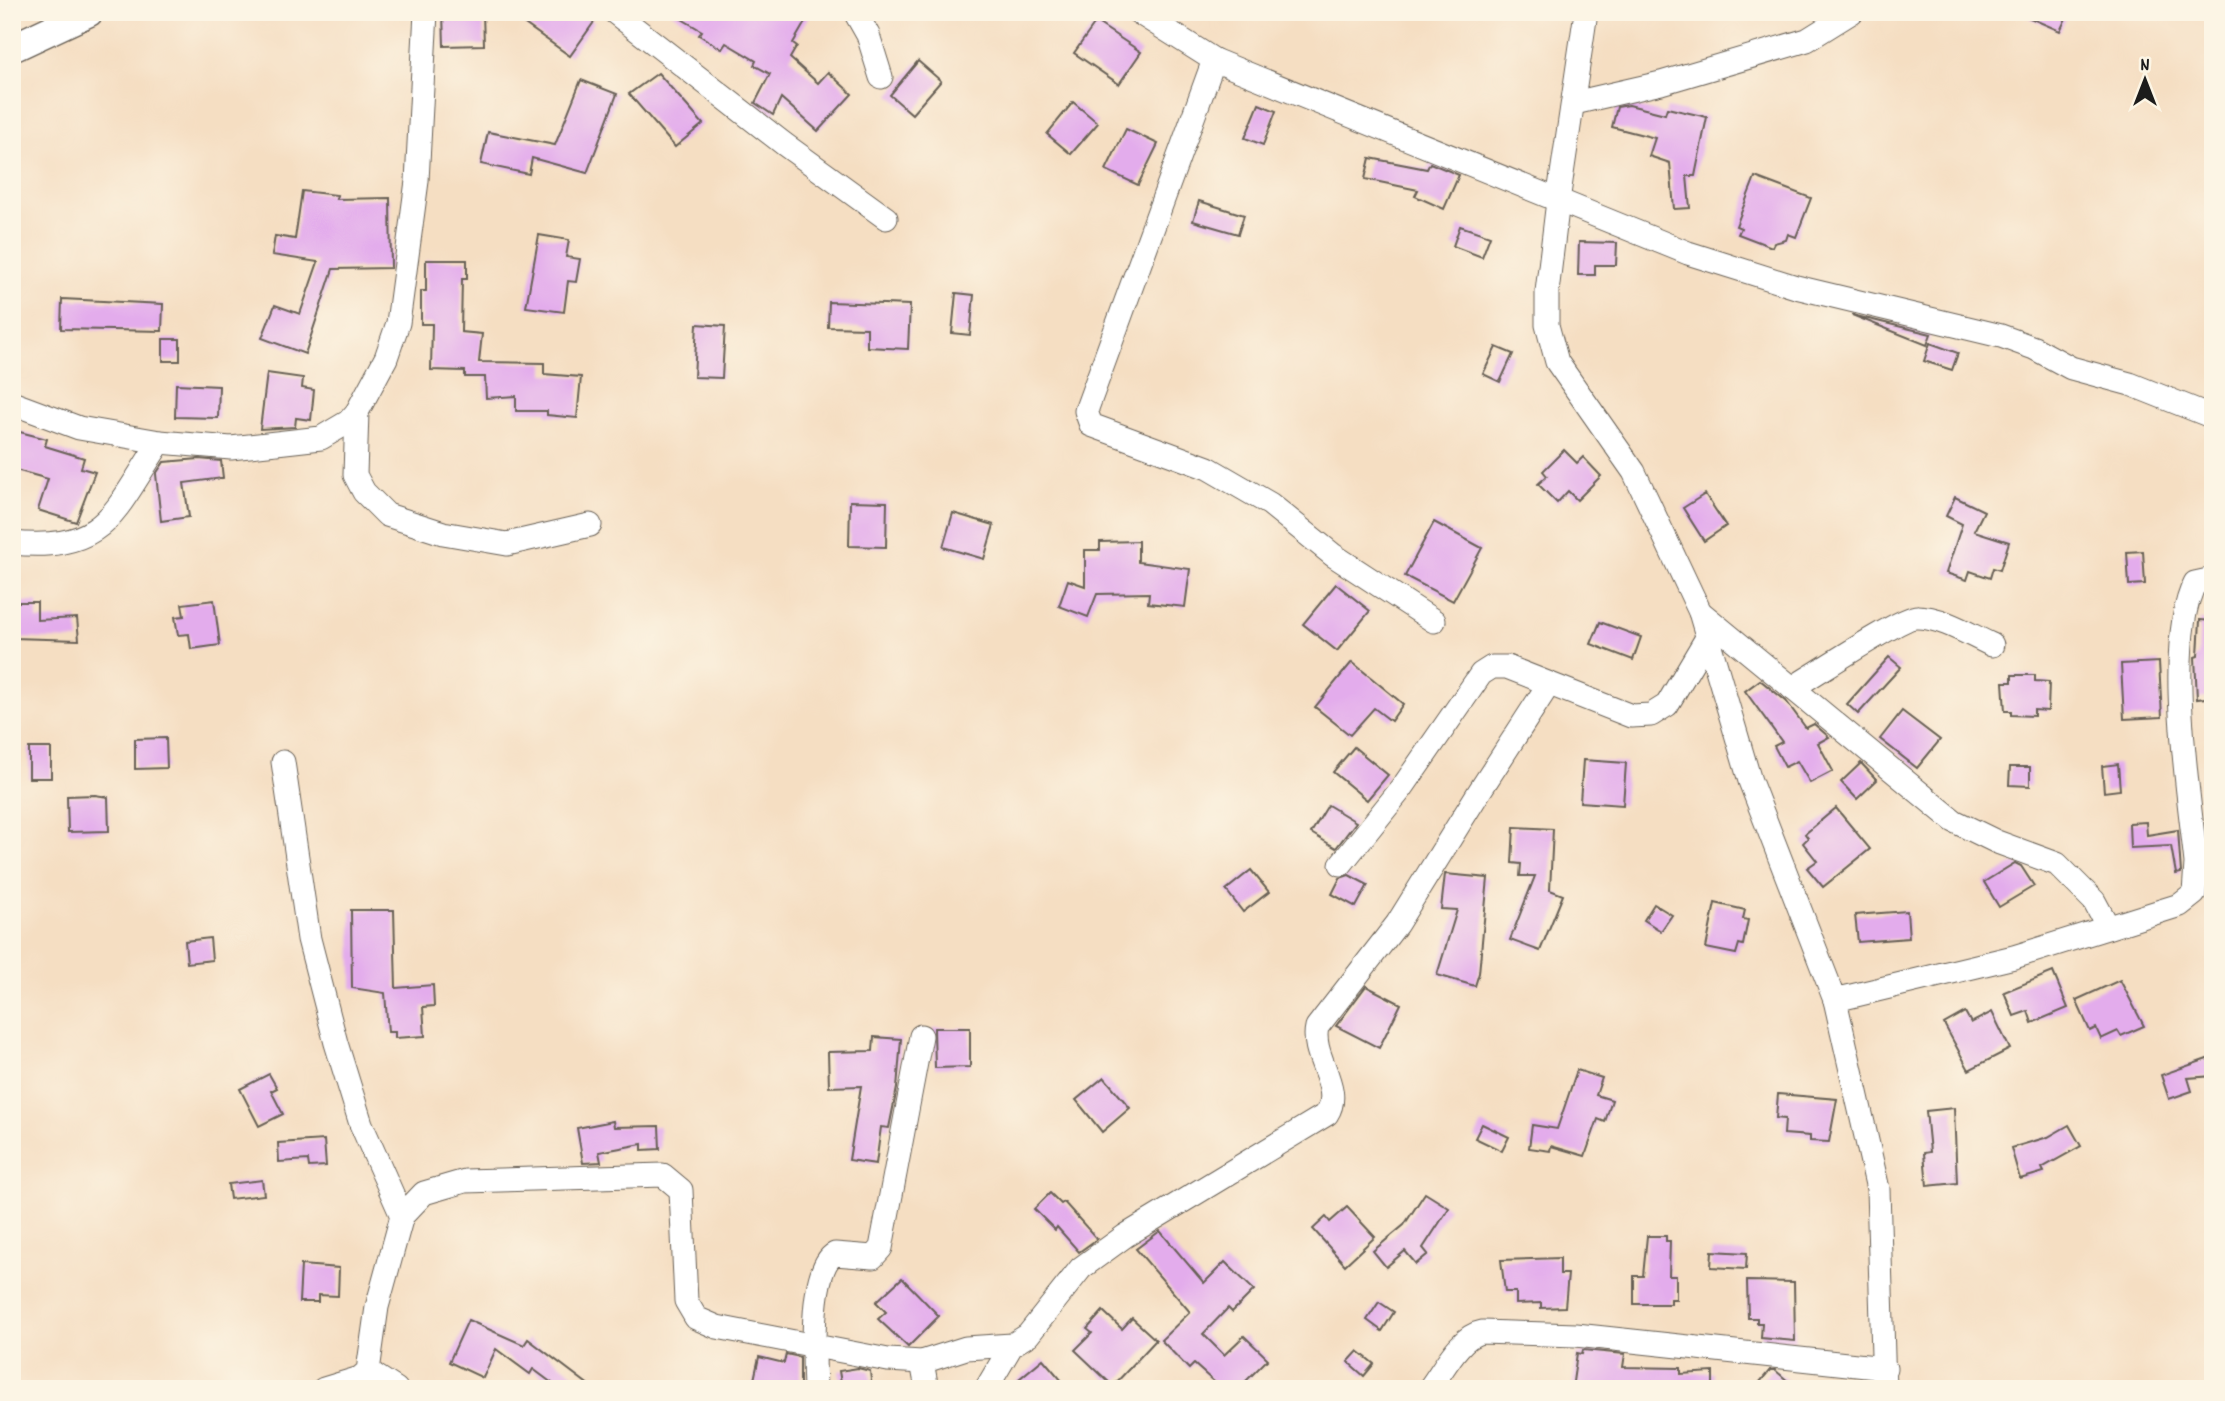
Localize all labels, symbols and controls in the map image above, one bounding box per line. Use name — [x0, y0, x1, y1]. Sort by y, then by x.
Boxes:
north arrow — [2110, 46, 2180, 116]
text: N — [2140, 53, 2150, 80]

